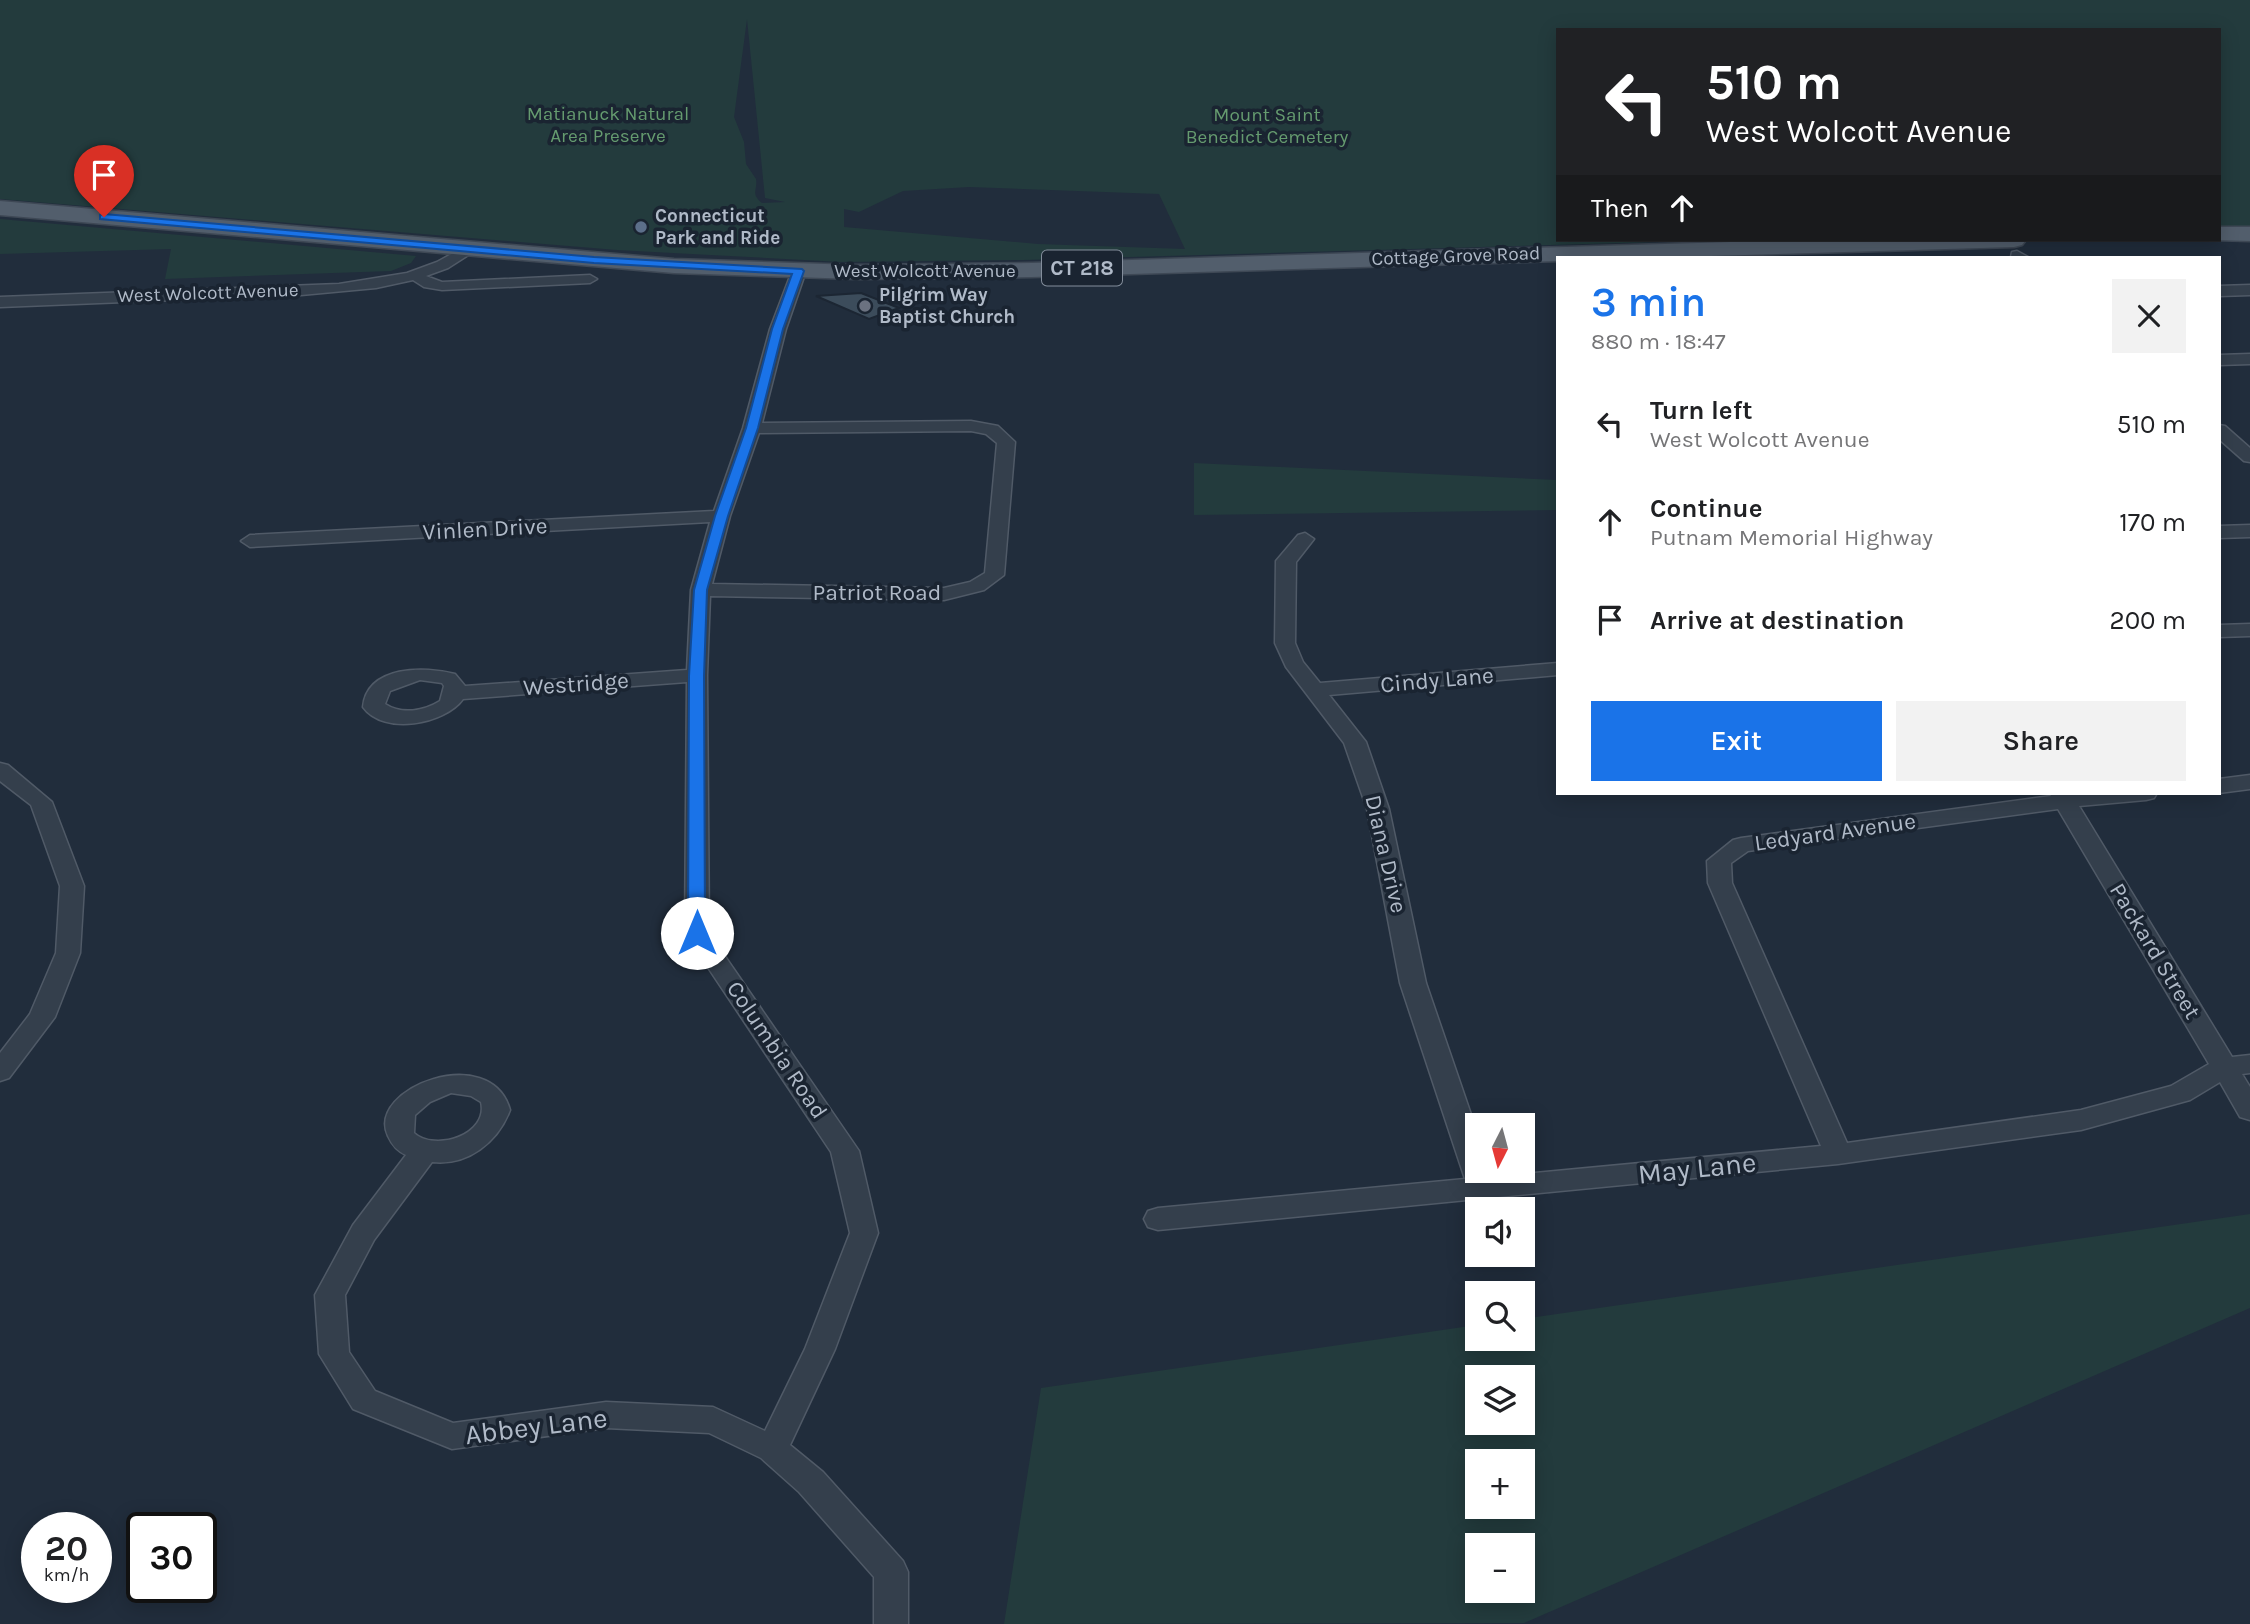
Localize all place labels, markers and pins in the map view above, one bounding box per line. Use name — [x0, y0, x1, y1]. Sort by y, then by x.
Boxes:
pin — [74, 145, 134, 217]
place label: Connecticut Park and Ride — [655, 205, 780, 249]
marker: Connecticut Park and Ride — [633, 219, 649, 235]
place label: Pilgrim Way Baptist Church — [879, 284, 1015, 328]
marker: Pilgrim Way Baptist Church — [857, 298, 873, 314]

